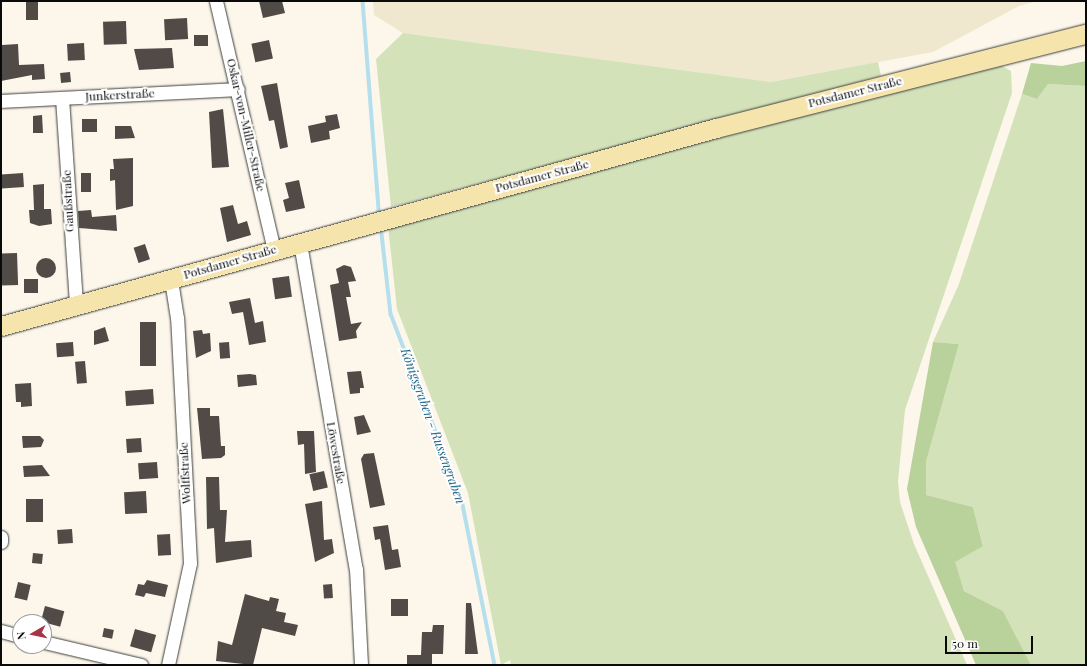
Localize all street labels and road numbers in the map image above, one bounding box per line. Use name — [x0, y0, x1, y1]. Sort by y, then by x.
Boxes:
street label: Oskar-von-Miller-Straße — [224, 57, 268, 193]
street label: Potsdamer Straße — [807, 73, 903, 111]
street label: Junkerstraße — [85, 86, 155, 104]
street label: Potsdamer Straße — [494, 157, 590, 195]
street label: Gaußstraße — [59, 169, 77, 233]
street label: Potsdamer Straße — [182, 242, 278, 282]
street label: Löwestraße — [323, 421, 349, 485]
street label: Wolffstraße — [176, 442, 194, 504]

